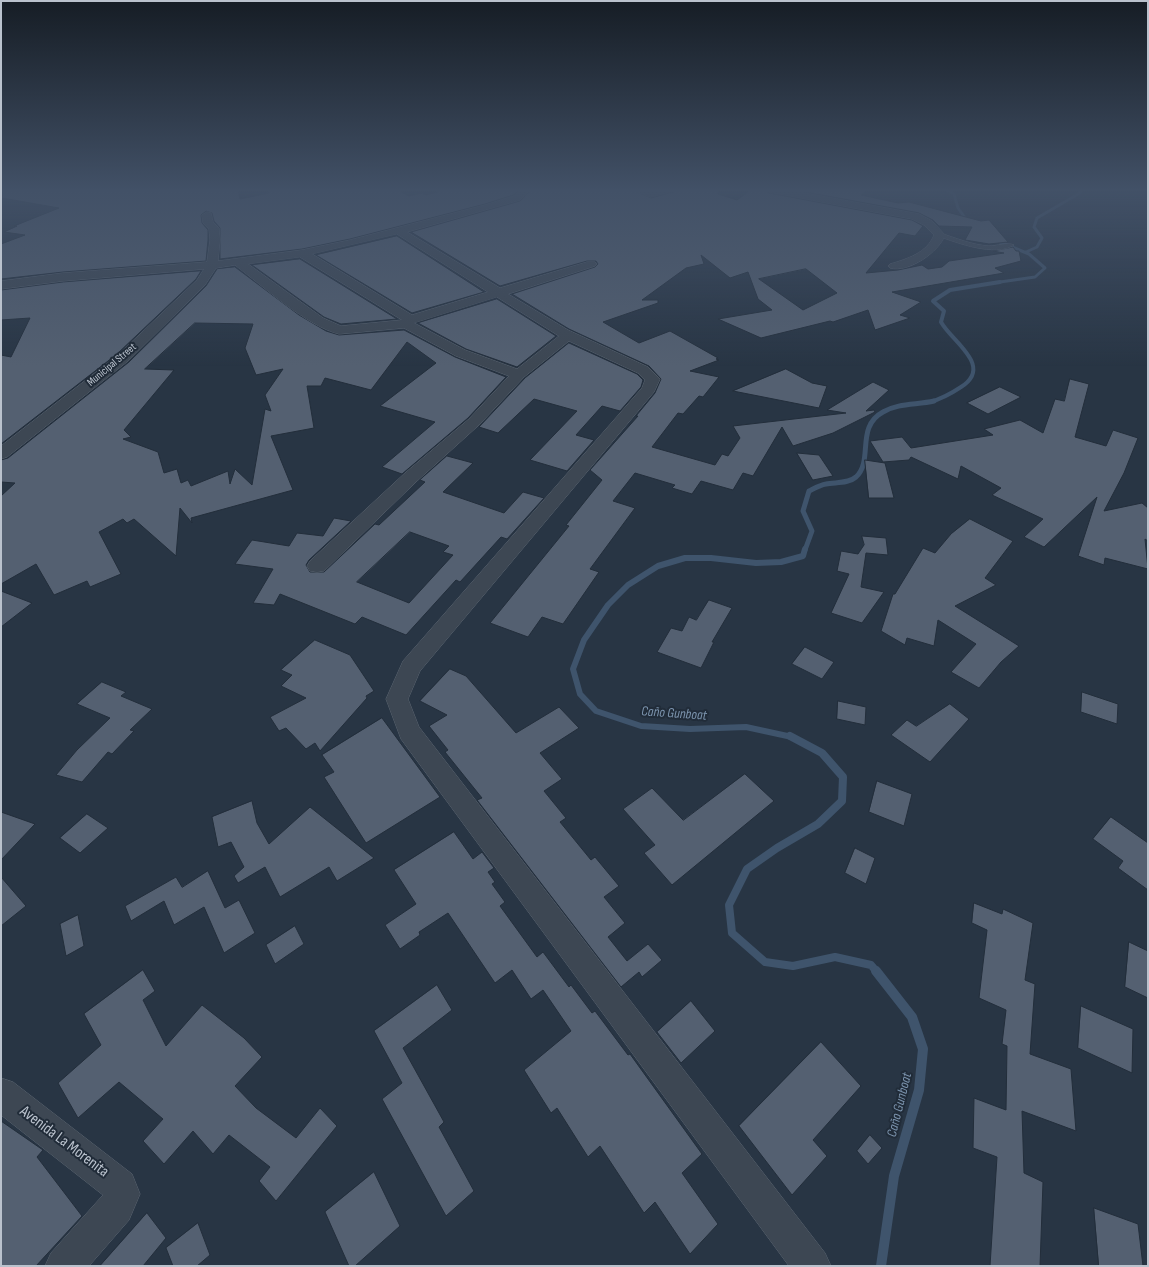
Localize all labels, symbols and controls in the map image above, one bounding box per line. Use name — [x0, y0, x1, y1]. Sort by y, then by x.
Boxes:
street label: Municipal Street — [85, 341, 139, 389]
water label: Caño Gunboat — [641, 703, 707, 725]
water label: Caño Gunboat — [884, 1071, 916, 1139]
street label: Avenida La Morenita — [16, 1102, 112, 1182]

